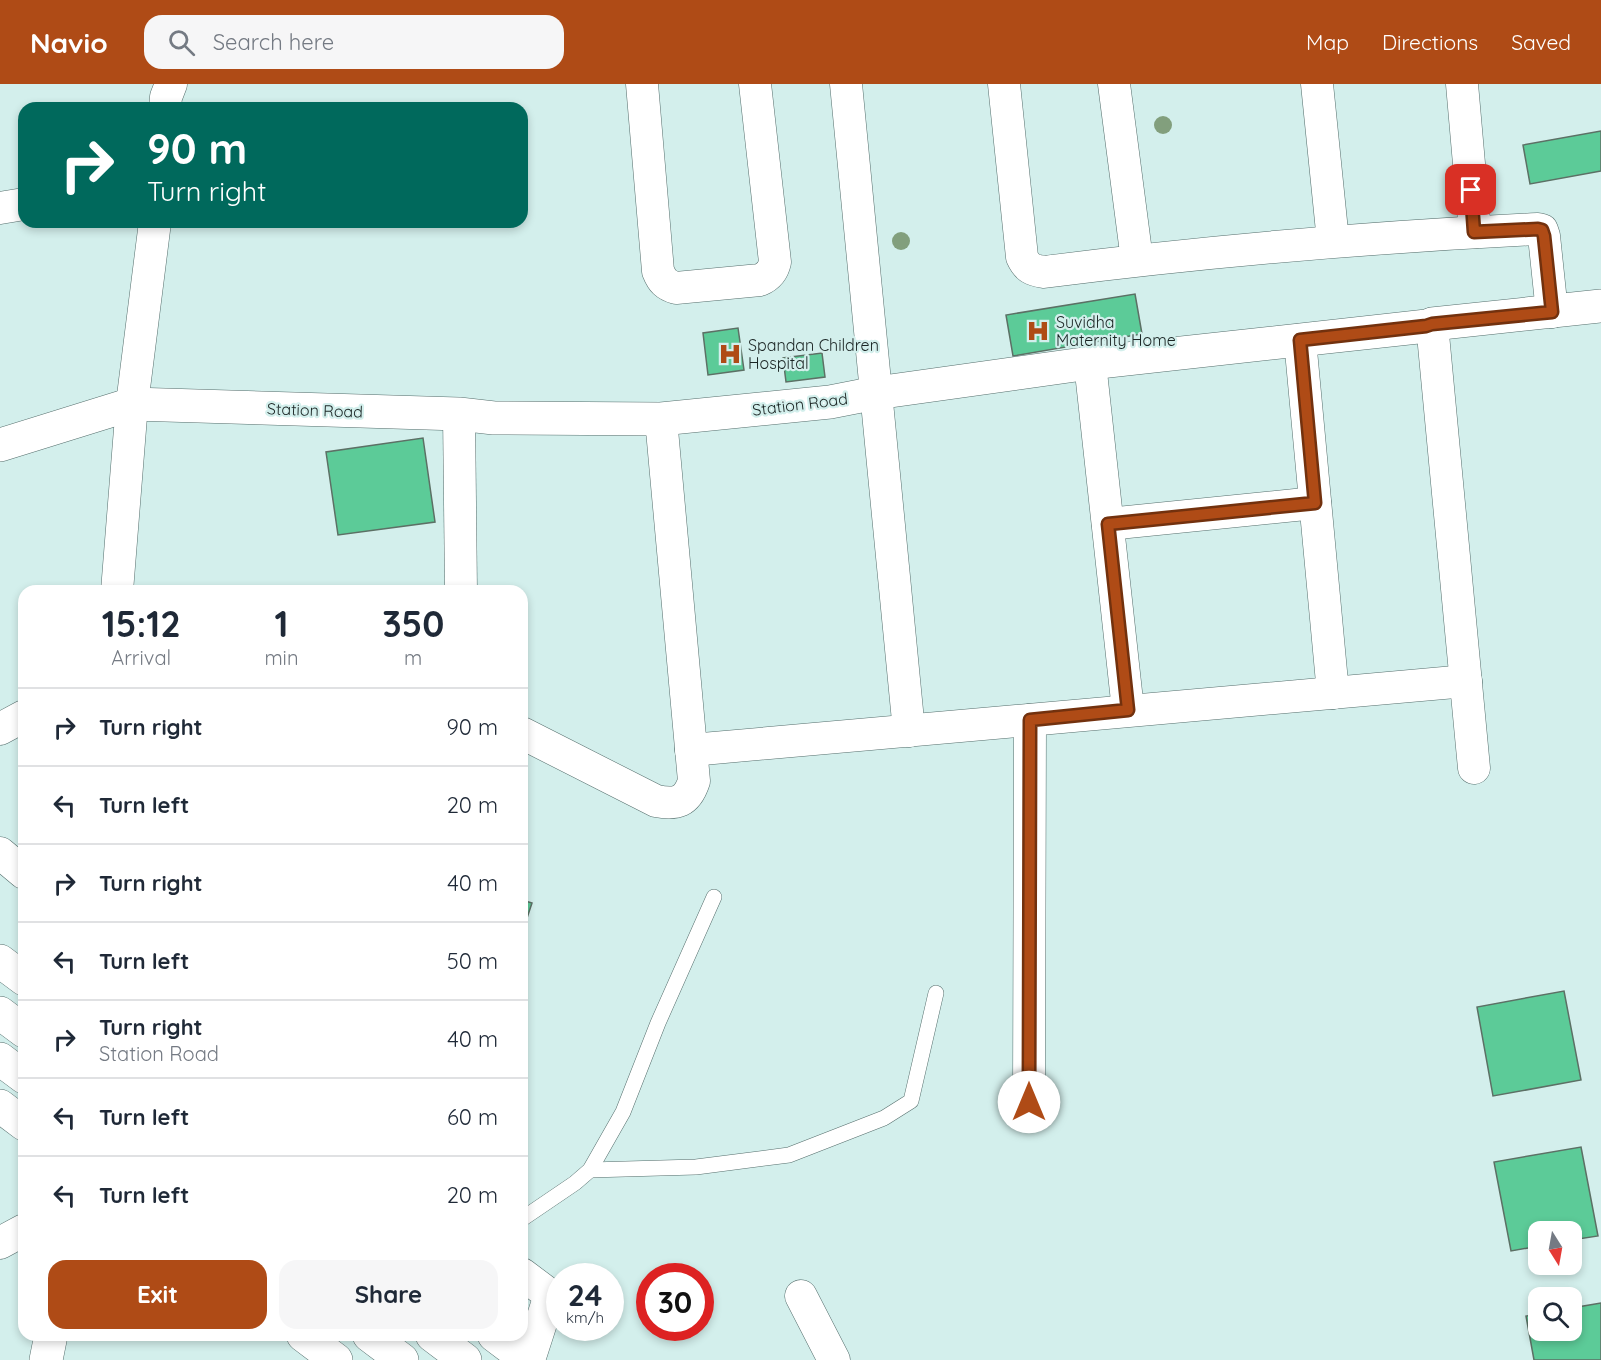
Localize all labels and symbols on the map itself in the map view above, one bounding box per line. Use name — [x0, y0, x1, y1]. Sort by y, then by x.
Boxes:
pin — [1445, 164, 1496, 215]
place label: Suvidha Maternity Home — [1056, 312, 1176, 350]
hospital icon: Suvidha Maternity Home — [1025, 318, 1051, 344]
place label: Spandan Children Hospital — [748, 335, 879, 373]
hospital icon: Spandan Children Hospital — [717, 341, 743, 367]
street label: Station Road — [751, 388, 849, 420]
street label: Station Road — [267, 398, 363, 422]
position arrow — [997, 1070, 1061, 1134]
north arrow — [1528, 1221, 1582, 1275]
speed limit sign: 30 — [636, 1263, 714, 1341]

